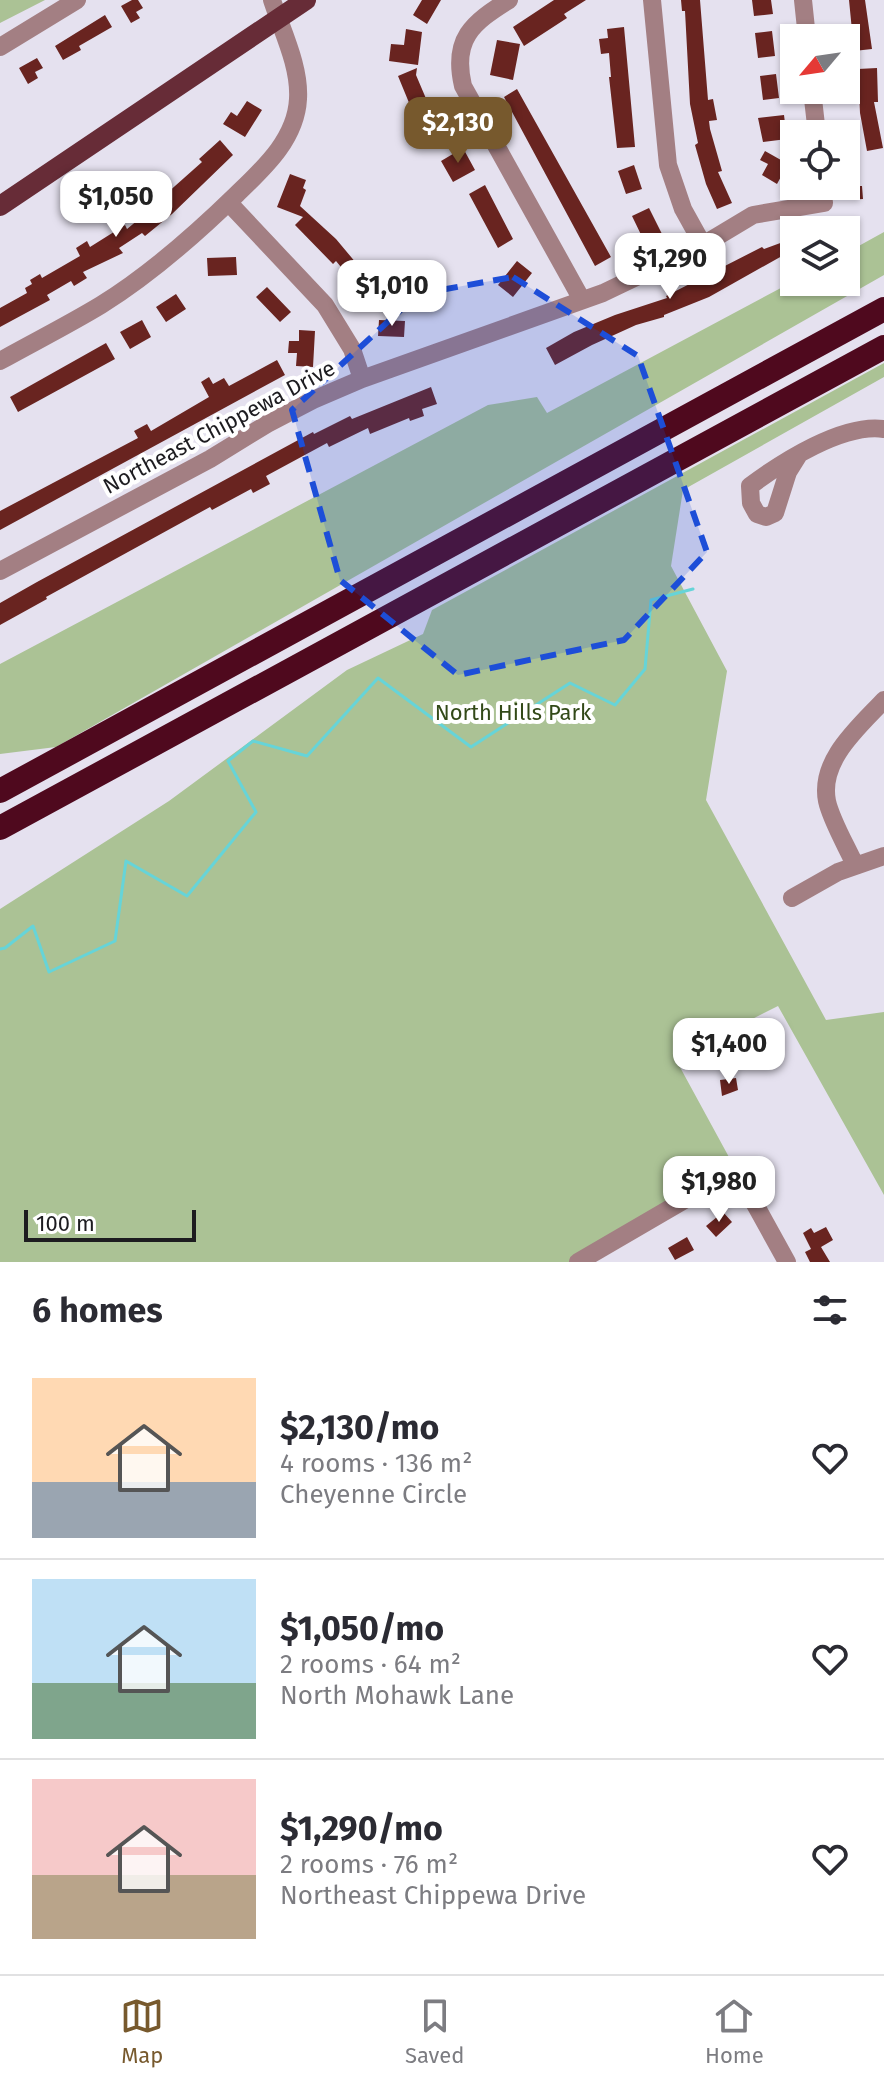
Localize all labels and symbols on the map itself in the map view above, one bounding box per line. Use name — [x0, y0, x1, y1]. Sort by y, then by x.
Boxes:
north arrow — [780, 24, 860, 104]
pin: $2,130 — [393, 97, 523, 165]
pin: $1,050 — [51, 171, 181, 239]
pin: $1,290 — [605, 233, 735, 301]
pin: $1,010 — [327, 260, 457, 328]
street label: Northeast Chippewa Drive — [98, 354, 340, 500]
park label: North Hills Park — [435, 699, 592, 726]
pin: $1,400 — [664, 1018, 794, 1086]
pin: $1,980 — [654, 1156, 784, 1224]
scale bar — [24, 1206, 196, 1242]

